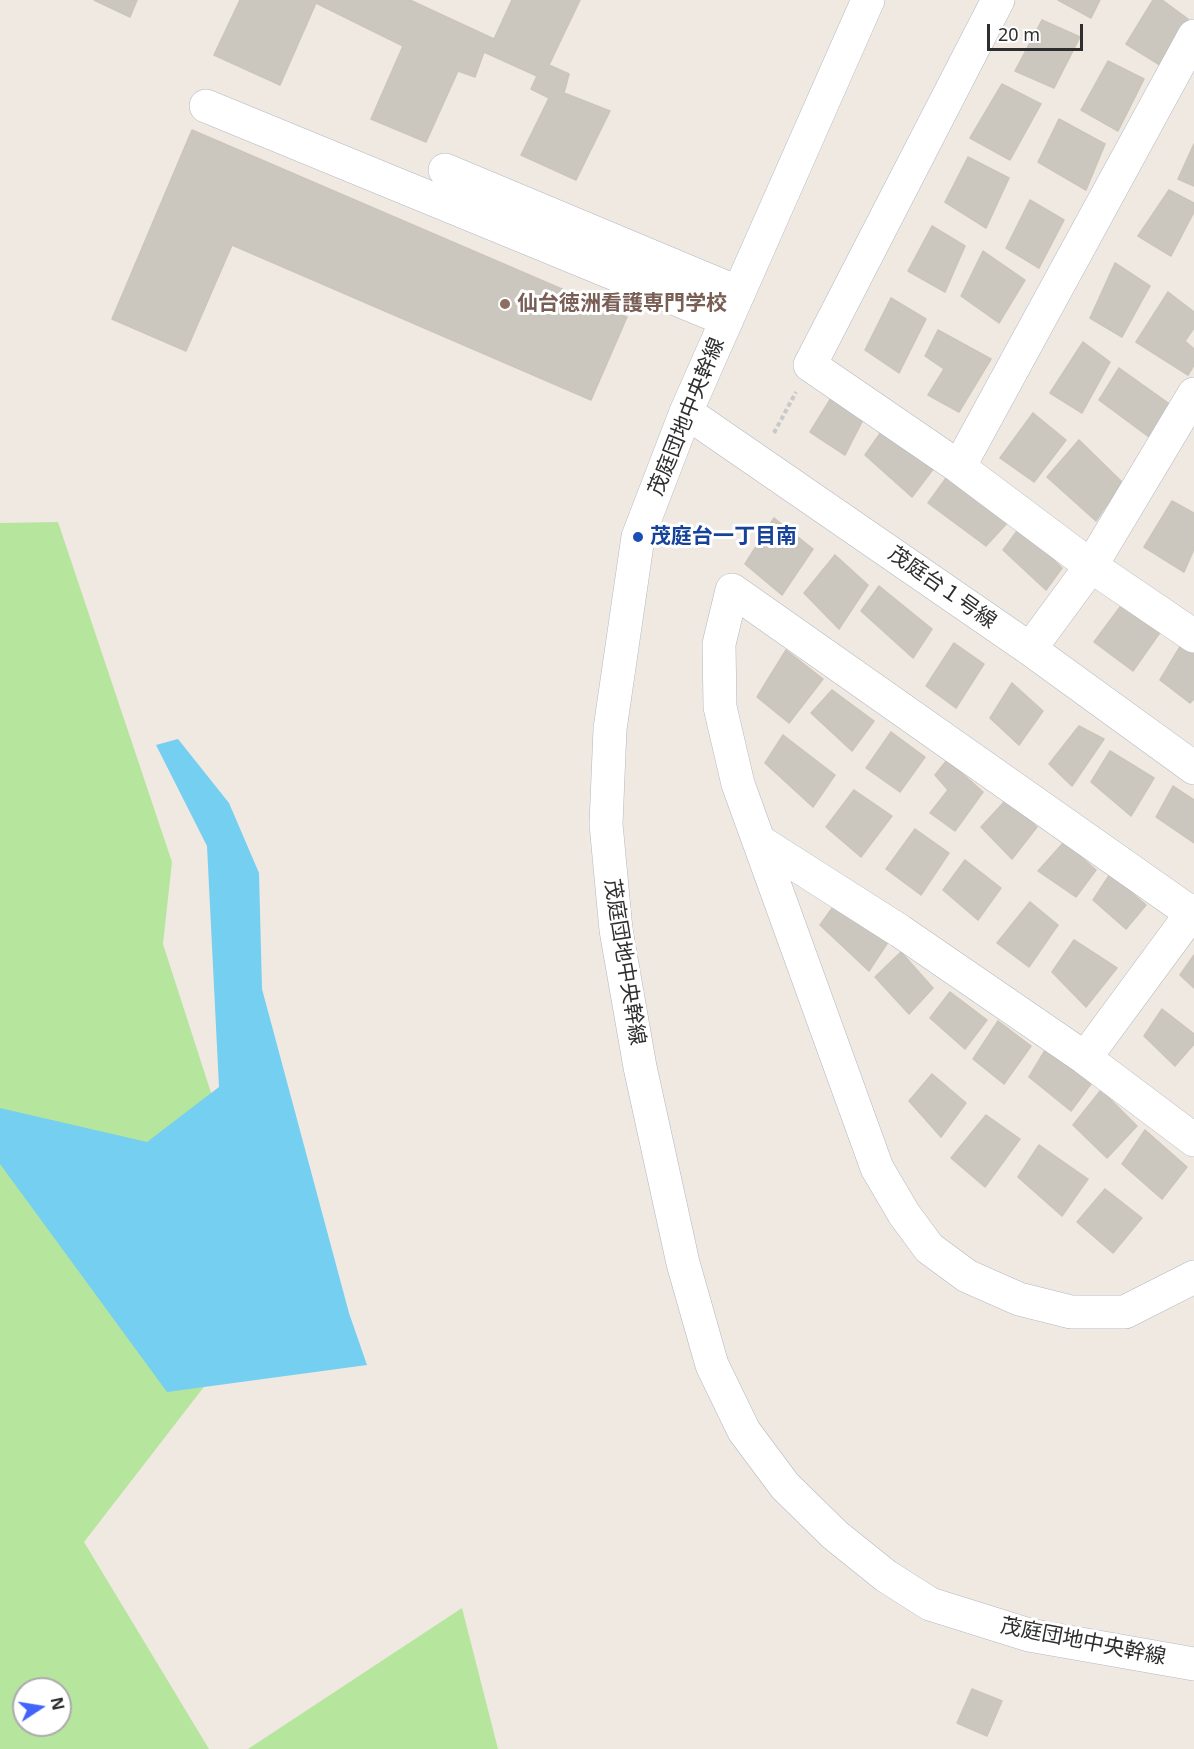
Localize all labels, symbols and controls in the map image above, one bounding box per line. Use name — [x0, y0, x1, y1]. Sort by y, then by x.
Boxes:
scale bar — [990, 12, 1086, 50]
text: 20 m — [998, 22, 1040, 46]
place label: 仙台徳洲看護専門学校 — [517, 291, 727, 317]
marker: 仙台徳洲看護専門学校 — [498, 297, 512, 311]
street label: 茂庭団地中央幹線 — [644, 334, 730, 500]
place label: 茂庭台一丁目南 — [650, 524, 797, 550]
marker: 茂庭台一丁目南 — [631, 530, 645, 544]
street label: 茂庭台１号線 — [883, 542, 1001, 634]
street label: 茂庭団地中央幹線 — [598, 877, 650, 1047]
street label: 茂庭団地中央幹線 — [998, 1614, 1168, 1670]
north arrow — [12, 1677, 72, 1737]
text: N — [46, 1695, 70, 1712]

